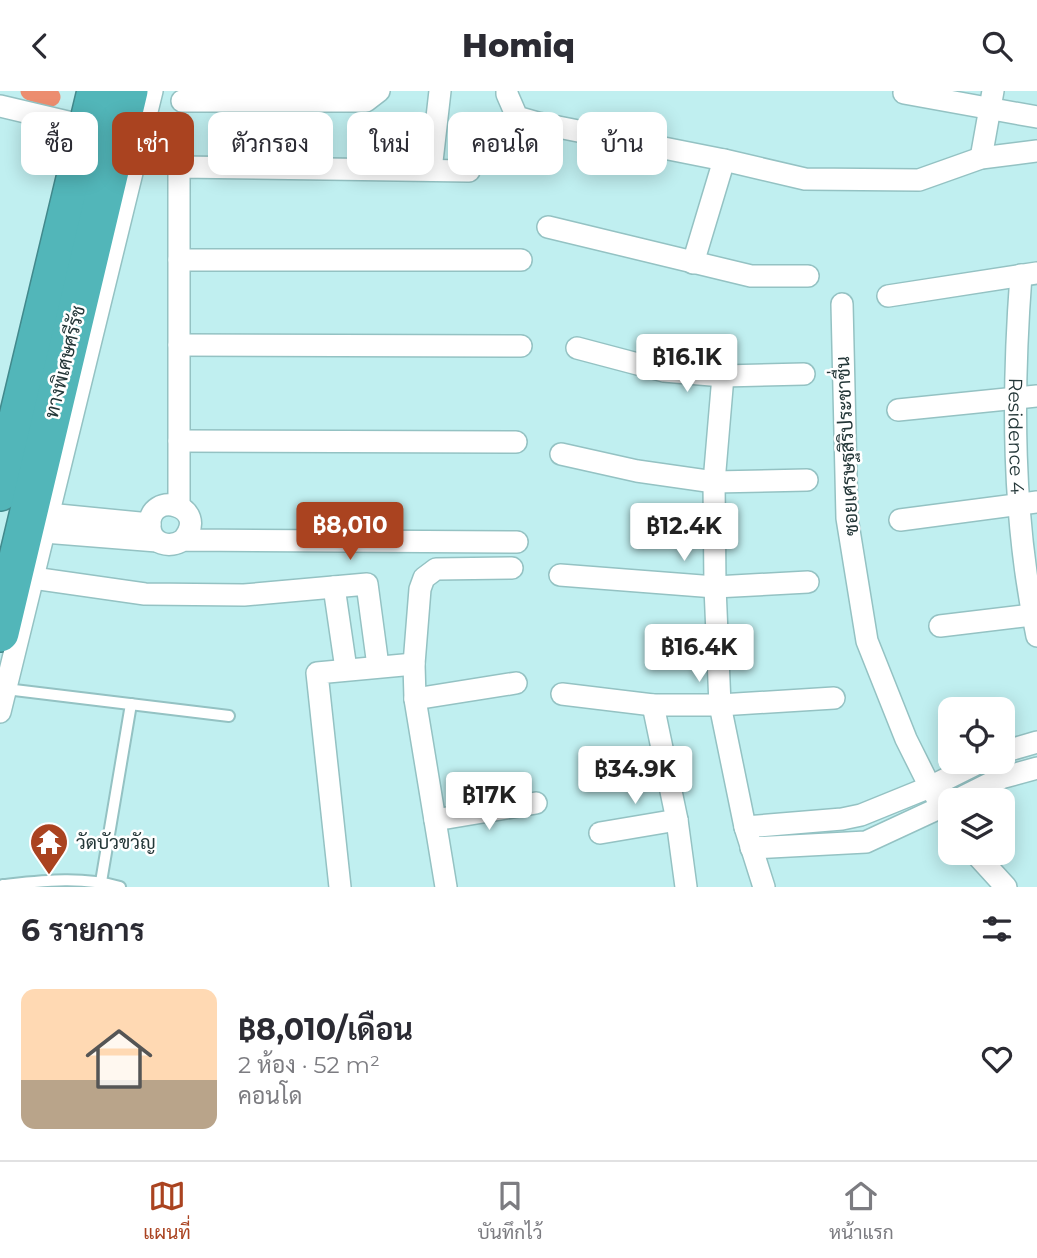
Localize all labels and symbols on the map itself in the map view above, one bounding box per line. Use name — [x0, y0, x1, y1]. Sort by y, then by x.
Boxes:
street label: ทางพิเศษศรีรัช — [39, 303, 90, 421]
pin: ฿16.1K — [630, 335, 744, 394]
street label: ซอยเศรษฐสิริประชาชื่น — [825, 356, 864, 537]
street label: Residence 4 — [1004, 377, 1030, 495]
pin: ฿8,010 — [293, 503, 407, 562]
pin: ฿12.4K — [627, 503, 741, 563]
pin: ฿16.4K — [642, 625, 756, 684]
pin: ฿34.9K — [578, 747, 692, 806]
pin: ฿17K — [448, 773, 530, 832]
temple icon: วัดบัวขวัญ — [28, 821, 70, 876]
place label: วัดบัวขวัญ — [76, 831, 156, 854]

